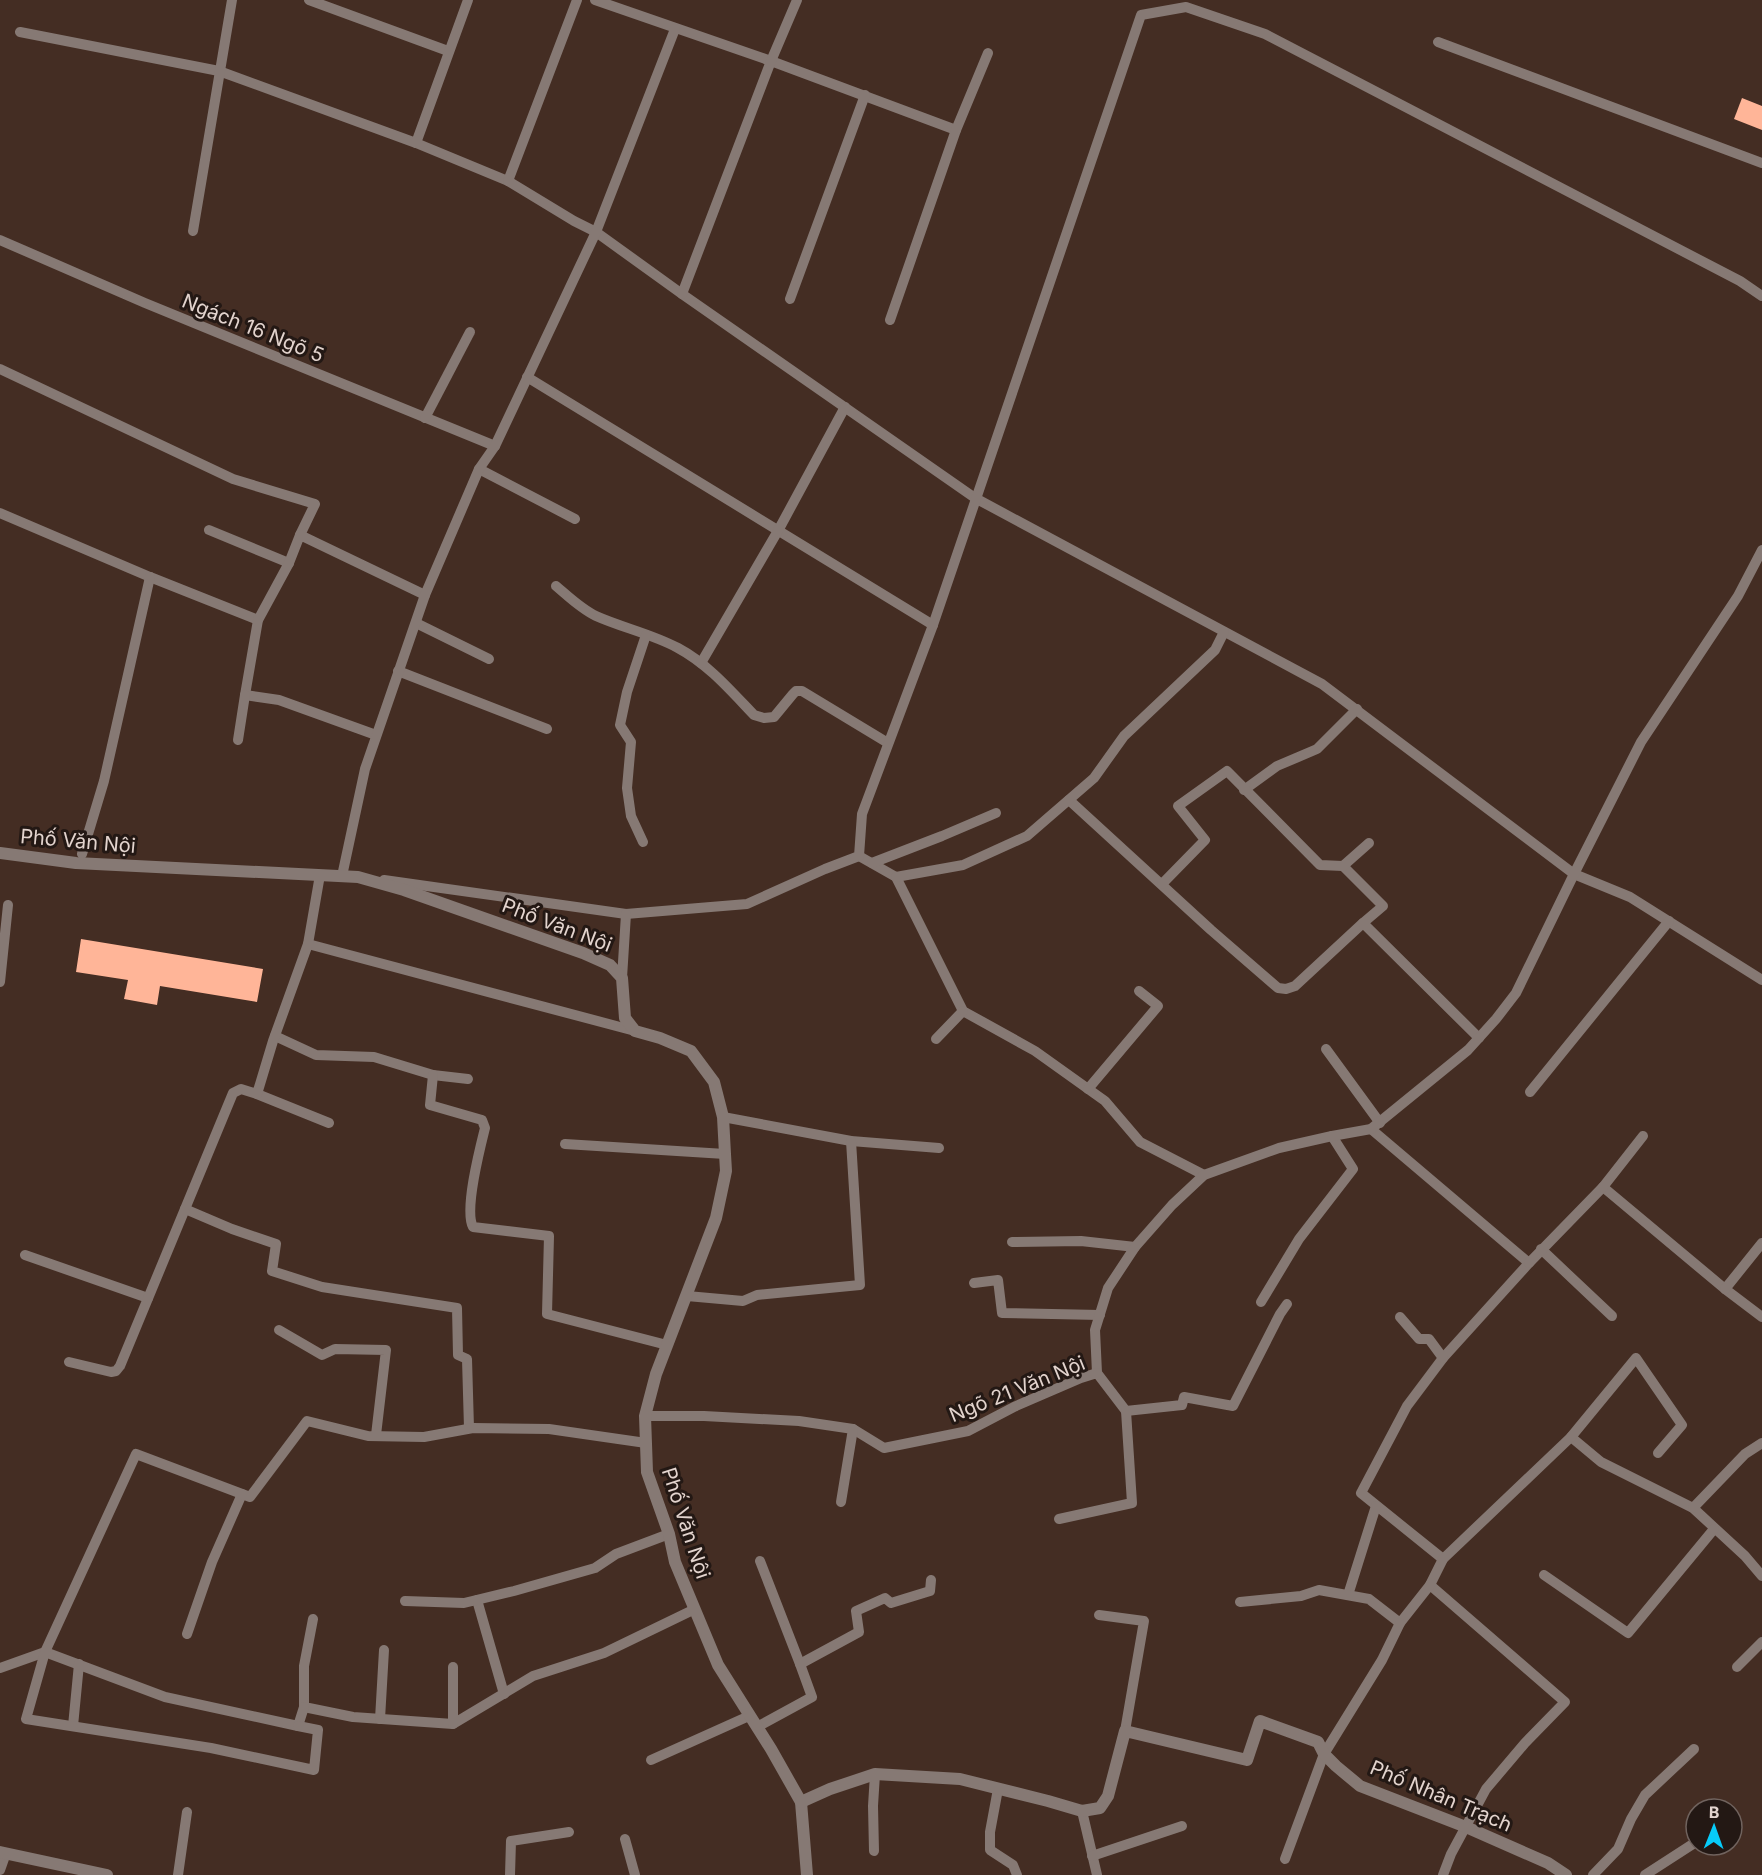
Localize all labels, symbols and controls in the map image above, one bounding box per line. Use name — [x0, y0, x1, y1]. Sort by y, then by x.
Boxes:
street label: Ngách 16 Ngõ 5 — [179, 289, 327, 367]
street label: Phố Văn Nội — [19, 824, 137, 858]
street label: Phố Văn Nội — [499, 893, 615, 957]
street label: Ngõ 21 Văn Nội — [946, 1351, 1088, 1427]
street label: Phố Văn Nội — [657, 1464, 715, 1582]
street label: Phố Nhân Trạch — [1367, 1755, 1515, 1837]
north arrow — [1684, 1797, 1744, 1857]
text: B — [1709, 1802, 1720, 1822]

